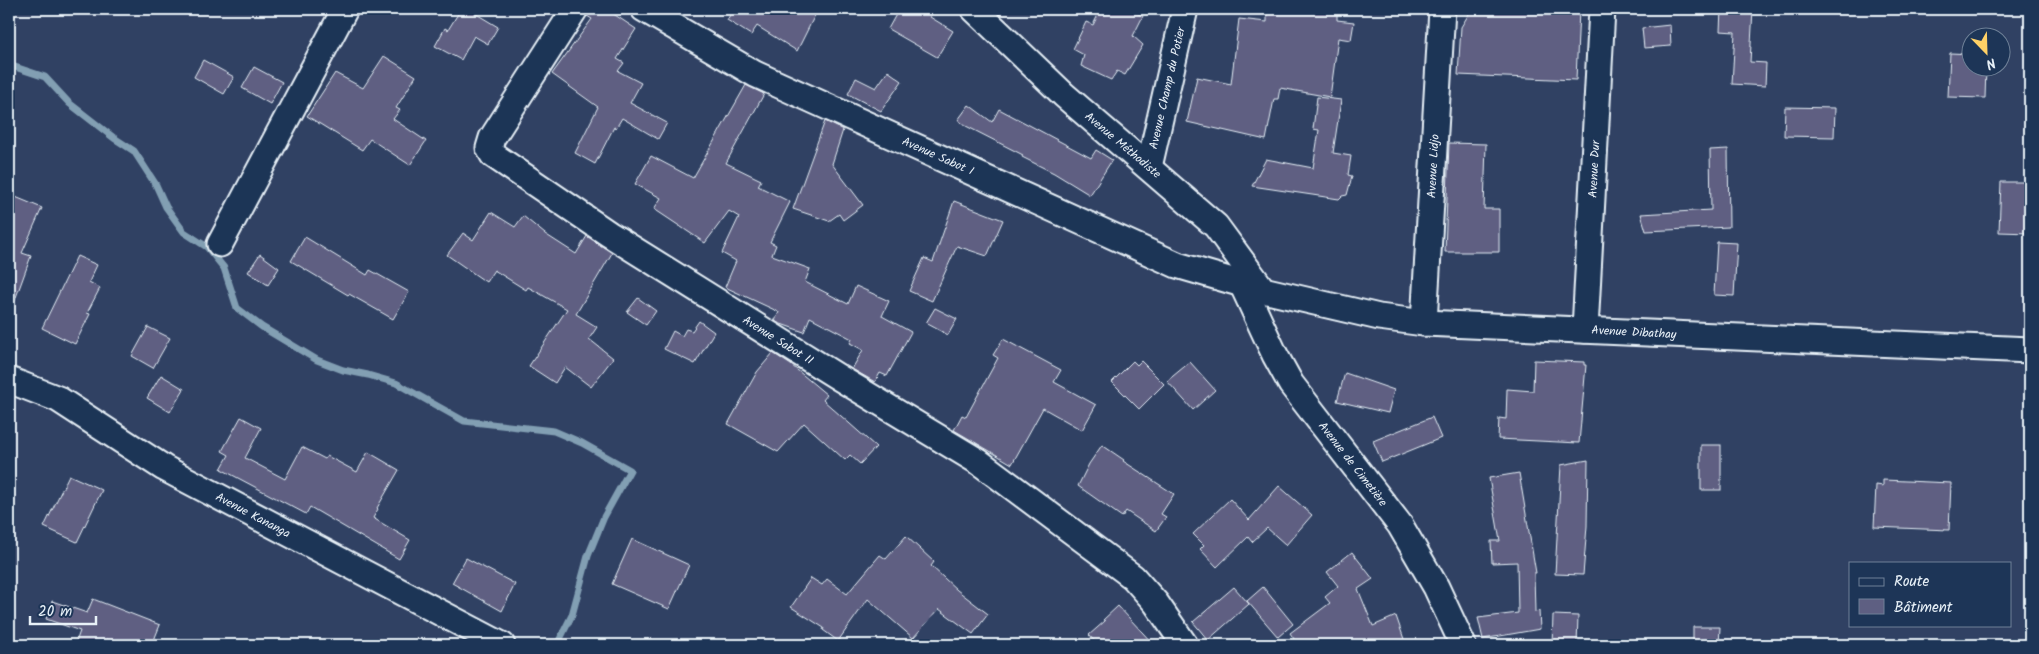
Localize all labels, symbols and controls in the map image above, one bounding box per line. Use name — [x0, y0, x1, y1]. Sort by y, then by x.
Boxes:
street label: Avenue Champ du Potier — [1144, 24, 1191, 151]
north arrow — [1962, 28, 2012, 78]
text: N — [1982, 51, 1999, 75]
street label: Avenue Méthodiste — [1080, 107, 1166, 184]
street label: Avenue Sabot I — [899, 132, 977, 181]
street label: Avenue Lidjo — [1422, 134, 1445, 198]
street label: Avenue Dur — [1584, 139, 1606, 198]
street label: Avenue Sabot II — [738, 311, 817, 370]
street label: Avenue Dibathay — [1591, 321, 1677, 344]
street label: Avenue de Cimetière — [1313, 418, 1392, 511]
street label: Avenue Kananga — [212, 488, 294, 543]
legend — [1849, 562, 2012, 626]
text: Route — [1894, 570, 1930, 594]
scale bar — [30, 594, 96, 626]
text: Bâtiment — [1894, 596, 1953, 620]
text: 20 m — [38, 600, 72, 624]

